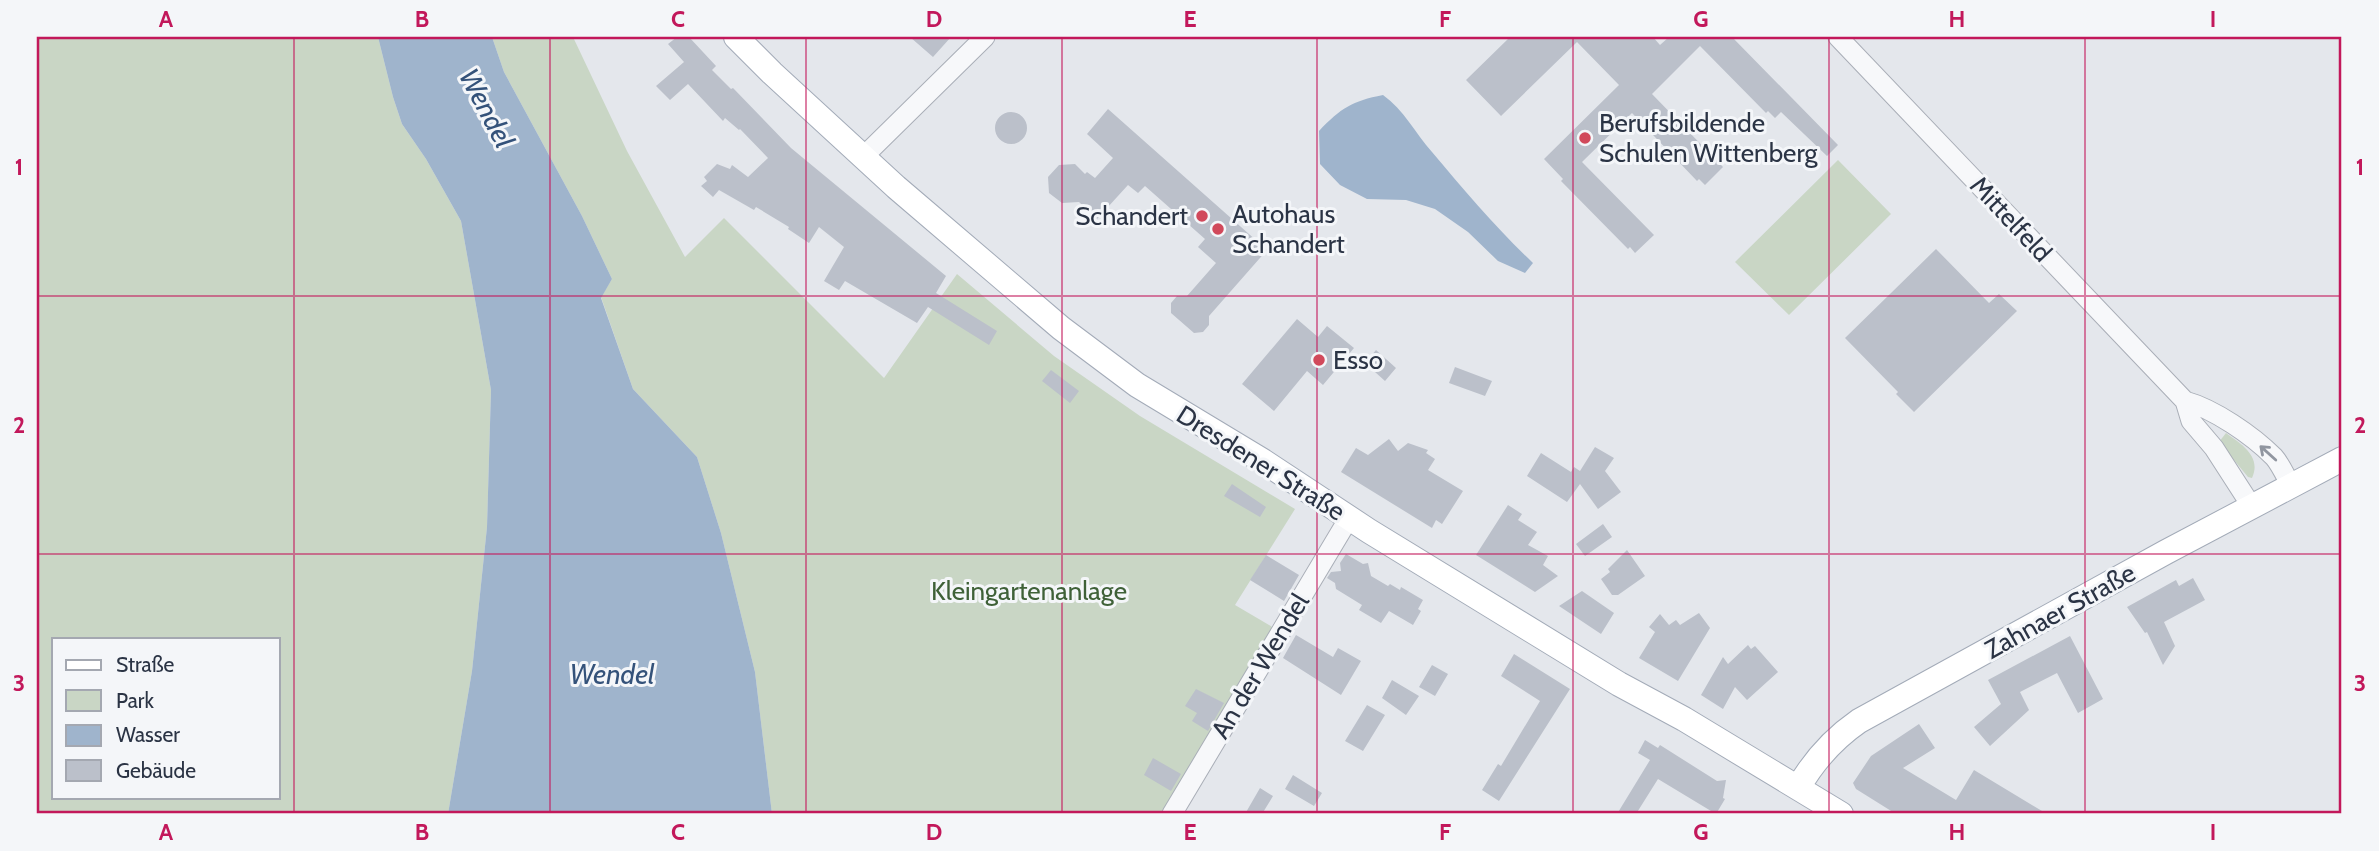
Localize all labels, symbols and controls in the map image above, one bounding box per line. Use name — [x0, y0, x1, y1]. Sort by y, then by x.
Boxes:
text: A — [159, 5, 174, 33]
text: B — [415, 5, 429, 33]
text: C — [671, 5, 685, 33]
text: D — [926, 5, 942, 33]
text: E — [1183, 5, 1197, 33]
text: F — [1439, 5, 1451, 33]
text: G — [1693, 5, 1709, 33]
text: H — [1949, 5, 1965, 33]
text: I — [2210, 5, 2216, 33]
water label: Wendel — [452, 62, 522, 154]
place label: Berufsbildende Schulen Wittenberg — [1599, 107, 1818, 169]
marker: Berufsbildende Schulen Wittenberg — [1577, 130, 1593, 146]
text: 1 — [15, 153, 23, 181]
text: 1 — [2356, 153, 2364, 181]
street label: Mittelfeld — [1963, 170, 2059, 268]
place label: Autohaus Schandert — [1232, 198, 1345, 260]
place label: Schandert — [1075, 200, 1188, 232]
marker: Schandert — [1194, 208, 1210, 224]
marker: Autohaus Schandert — [1210, 221, 1226, 237]
place label: Esso — [1333, 344, 1383, 376]
marker: Esso — [1311, 352, 1327, 368]
street label: Dresdener Straße — [1171, 398, 1351, 528]
text: 2 — [13, 411, 25, 439]
text: 2 — [2354, 411, 2366, 439]
one-way arrow — [2259, 445, 2277, 461]
street label: Zahnaer Straße — [1979, 556, 2141, 666]
park label: Kleingartenanlage — [931, 575, 1127, 607]
street label: An der Wendel — [1204, 588, 1316, 744]
legend — [52, 638, 280, 798]
text: Straße — [116, 652, 175, 677]
water label: Wendel — [569, 657, 655, 691]
text: 3 — [13, 669, 25, 697]
text: 3 — [2354, 669, 2366, 697]
text: Park — [116, 688, 154, 713]
text: Wasser — [116, 722, 180, 747]
text: Gebäude — [116, 758, 196, 783]
text: A — [159, 818, 174, 846]
text: B — [415, 818, 429, 846]
text: C — [671, 818, 685, 846]
text: D — [926, 818, 942, 846]
text: E — [1183, 818, 1197, 846]
text: F — [1439, 818, 1451, 846]
text: G — [1693, 818, 1709, 846]
text: H — [1949, 818, 1965, 846]
text: I — [2210, 818, 2216, 846]

